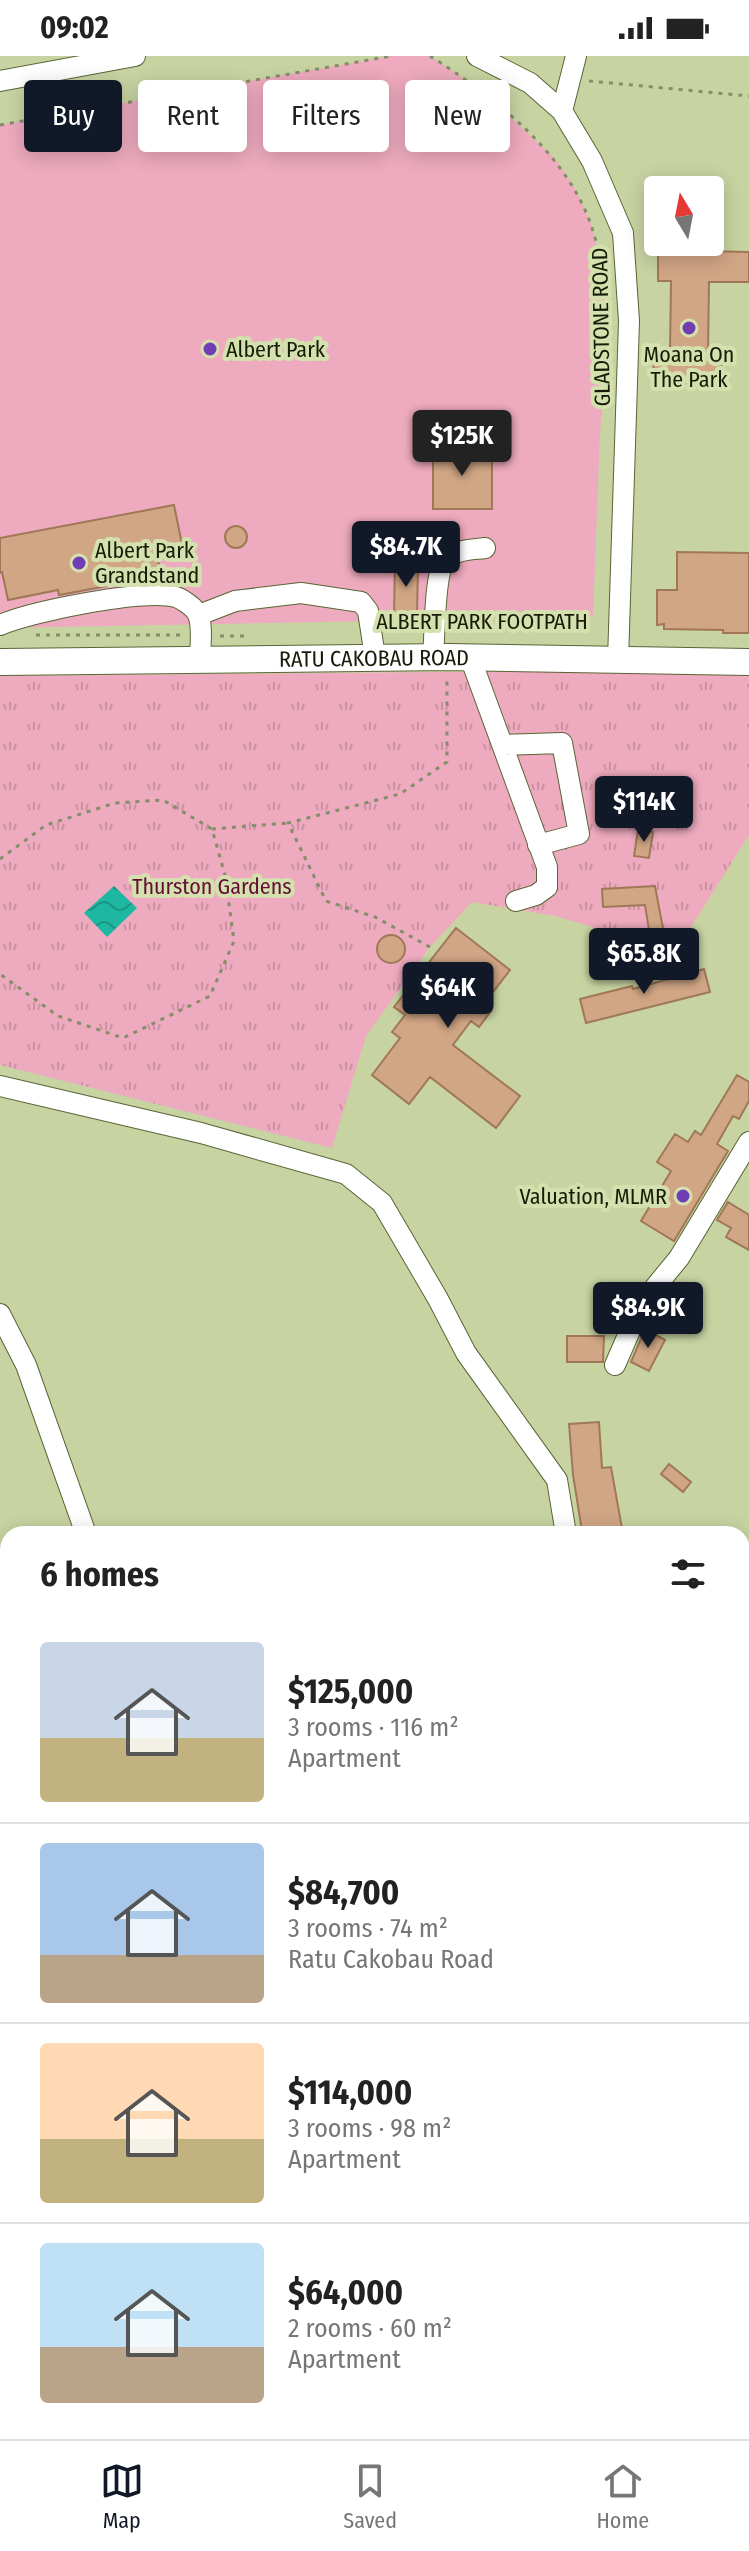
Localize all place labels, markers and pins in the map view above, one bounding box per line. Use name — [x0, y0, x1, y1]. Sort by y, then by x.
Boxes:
marker: Moana On The Park — [680, 319, 698, 337]
place label: Albert Park — [226, 336, 326, 363]
marker: Albert Park — [201, 340, 219, 358]
place label: Moana On The Park — [644, 341, 734, 393]
pin: $125K — [406, 410, 518, 478]
pin: $84.7K — [341, 521, 471, 589]
place label: Albert Park Grandstand — [95, 537, 199, 589]
marker: Albert Park Grandstand — [70, 554, 88, 572]
pin: $114K — [588, 776, 700, 844]
pin: $65.8K — [579, 928, 709, 996]
pin: $64K — [401, 962, 495, 1030]
place label: Valuation, MLMR — [520, 1183, 667, 1210]
marker: Valuation, MLMR — [674, 1187, 692, 1205]
pin: $84.9K — [583, 1282, 713, 1350]

